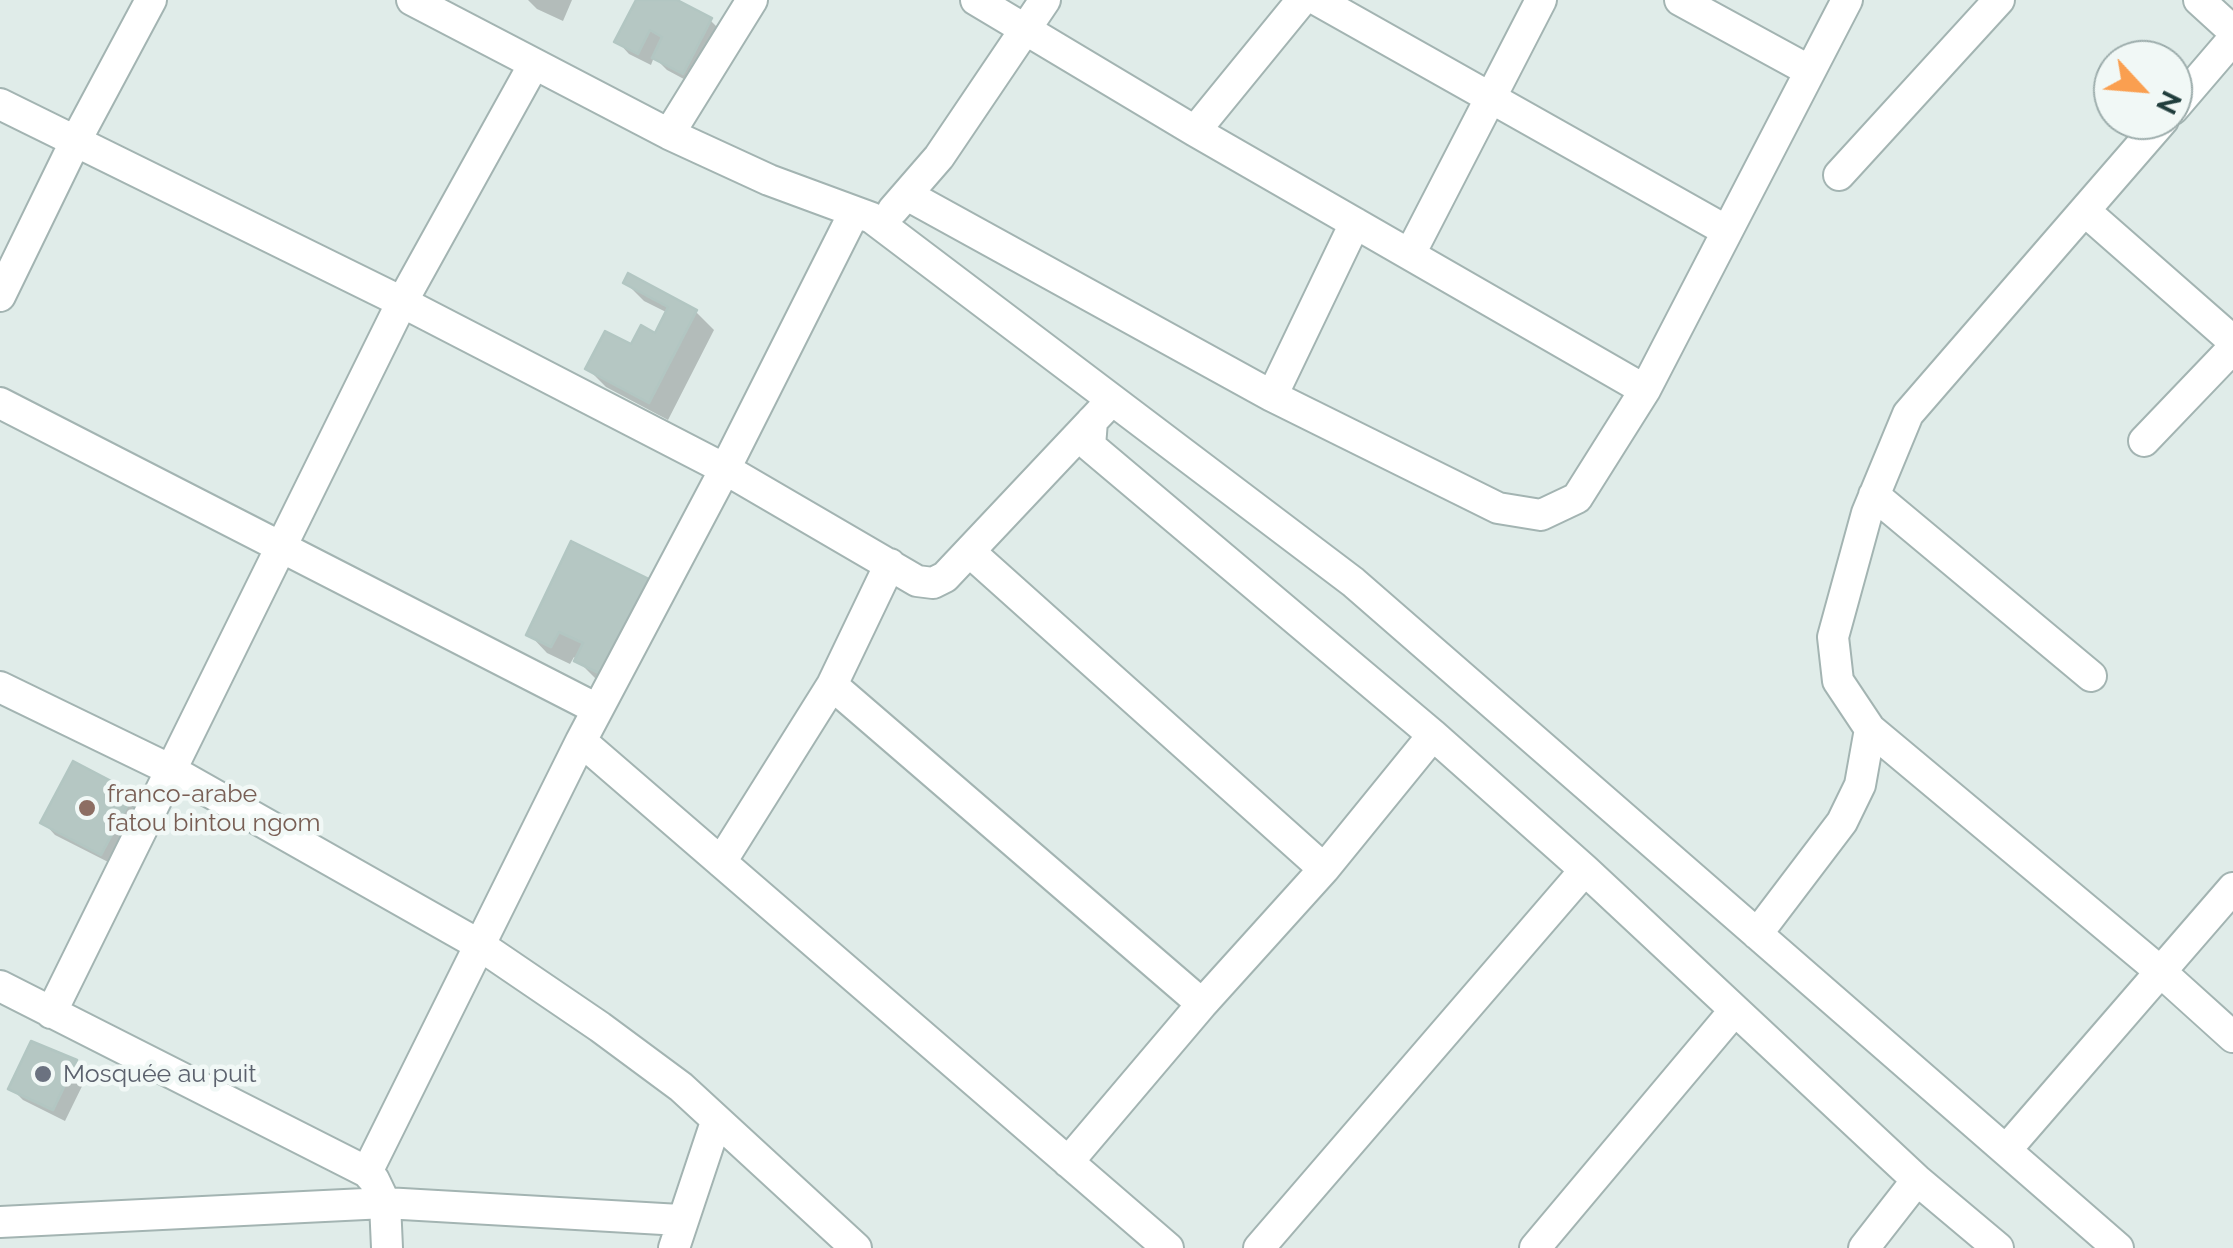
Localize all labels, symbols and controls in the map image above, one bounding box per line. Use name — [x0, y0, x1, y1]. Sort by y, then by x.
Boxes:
north arrow — [2093, 40, 2193, 140]
text: N — [2149, 86, 2188, 119]
place label: franco-arabe fatou bintou ngom — [107, 779, 320, 838]
marker: franco-arabe fatou bintou ngom — [76, 797, 98, 819]
place label: Mosquée au puit — [63, 1059, 257, 1089]
marker: Mosquée au puit — [32, 1063, 54, 1085]

